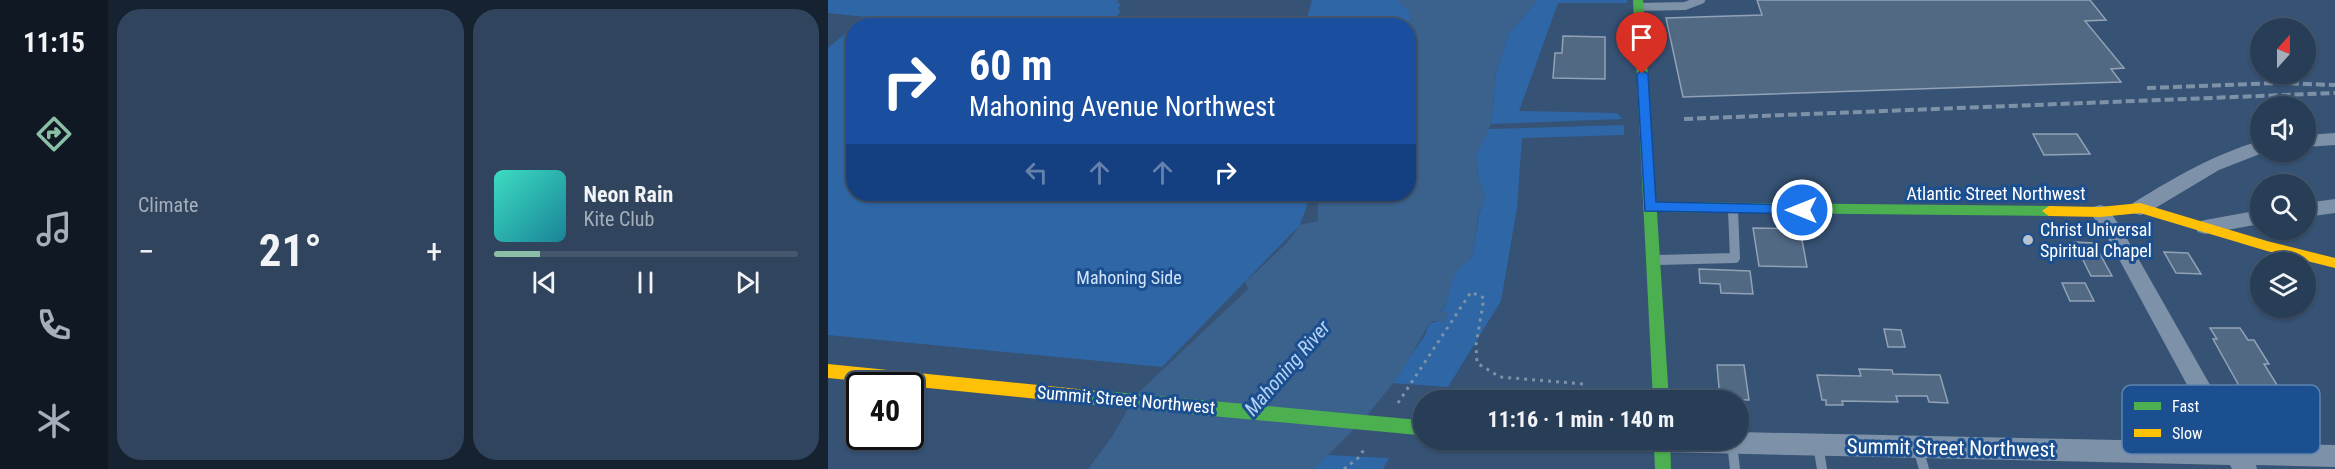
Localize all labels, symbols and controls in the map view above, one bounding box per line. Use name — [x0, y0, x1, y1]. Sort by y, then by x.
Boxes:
pin — [1616, 12, 1667, 74]
north arrow — [2250, 18, 2316, 84]
map controls — [2250, 18, 2316, 318]
icon: arrive — [1625, 21, 1658, 54]
text: 11:15 — [23, 27, 85, 59]
text: 60 m — [969, 41, 1052, 90]
icon: right — [870, 42, 948, 120]
text: Mahoning Avenue Northwest — [969, 91, 1275, 123]
button: sound — [2250, 96, 2316, 162]
icon: directions — [33, 113, 75, 155]
icon: left — [1020, 156, 1053, 189]
icon: ahead — [1083, 156, 1116, 189]
icon: ahead — [1146, 156, 1179, 189]
icon: right — [1209, 156, 1242, 189]
button: search — [2250, 174, 2316, 240]
position arrow — [1770, 178, 1834, 242]
text: Neon Rain — [584, 182, 673, 207]
street label: Atlantic Street Northwest — [1906, 183, 2086, 204]
text: Climate — [138, 193, 198, 217]
text: Kite Club — [584, 207, 654, 231]
icon: music — [33, 208, 75, 250]
place label: Christ Universal Spiritual Chapel — [2040, 219, 2152, 261]
text: 21° — [259, 224, 322, 277]
text: − — [138, 232, 155, 271]
text: + — [426, 232, 442, 271]
marker: Christ Universal Spiritual Chapel — [2021, 233, 2035, 247]
button: layers — [2250, 252, 2316, 318]
icon: previous — [528, 266, 561, 299]
icon: pause — [629, 266, 662, 299]
icon: next — [731, 266, 764, 299]
park label: Mahoning Side — [1076, 267, 1182, 288]
icon: phone — [33, 304, 75, 346]
water label: Mahoning River — [1239, 315, 1336, 421]
speed limit sign: 40 — [846, 372, 924, 450]
street label: Summit Street Northwest — [1036, 381, 1216, 418]
legend — [2122, 385, 2320, 454]
text: Fast — [2172, 397, 2199, 416]
icon: climate — [33, 400, 75, 442]
text: 11:16 · 1 min · 140 m — [1488, 407, 1674, 432]
text: Slow — [2172, 424, 2202, 443]
street label: Summit Street Northwest — [1846, 434, 2056, 462]

